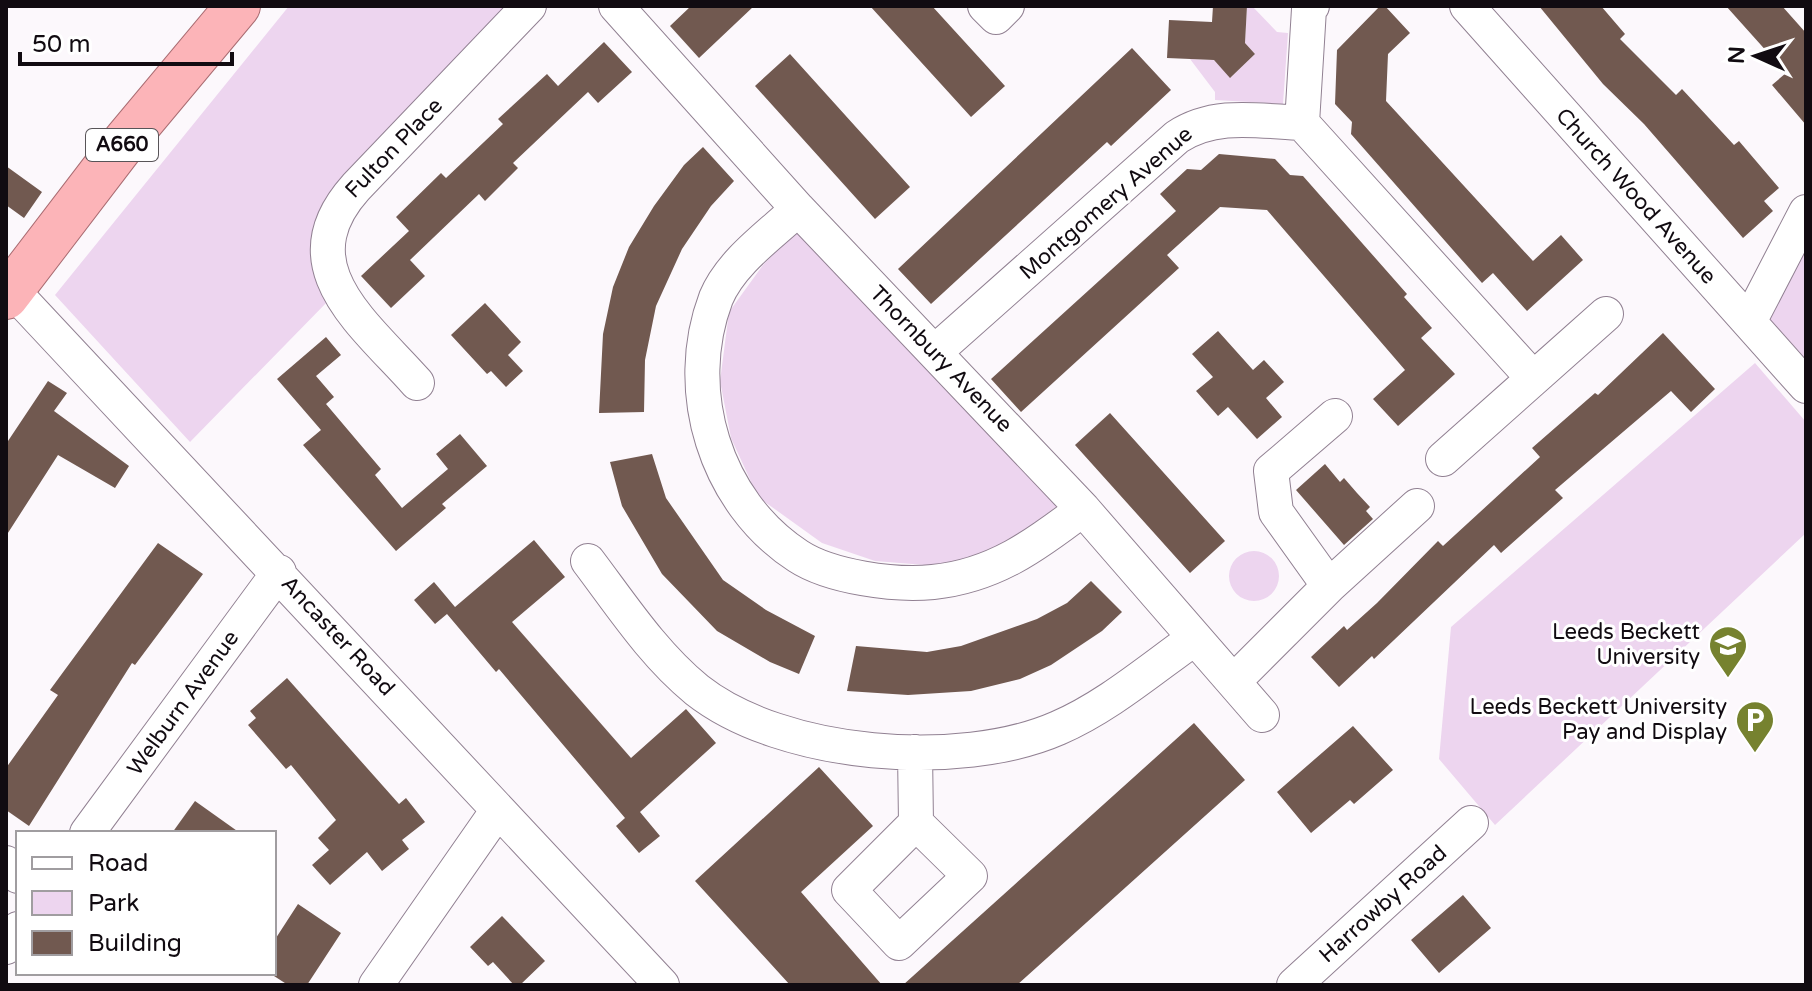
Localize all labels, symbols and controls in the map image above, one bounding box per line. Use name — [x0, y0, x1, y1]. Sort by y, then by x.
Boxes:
scale bar — [20, 16, 232, 66]
north arrow — [1716, 16, 1796, 96]
text: 50 m — [32, 30, 90, 59]
text: N — [1724, 46, 1750, 65]
street label: Fulton Place — [340, 93, 448, 203]
street label: Church Wood Avenue — [1550, 103, 1722, 289]
street label: Montgomery Avenue — [1014, 121, 1198, 285]
road number: A660 — [86, 129, 158, 161]
street label: Thornbury Avenue — [864, 280, 1018, 438]
street label: Ancaster Road — [276, 571, 400, 701]
place label: Leeds Beckett University — [1552, 619, 1700, 670]
school or university icon: Leeds Beckett University — [1707, 624, 1749, 679]
street label: Welburn Avenue — [122, 625, 244, 781]
place label: Leeds Beckett University Pay and Display — [1469, 694, 1727, 745]
parking icon: Leeds Beckett University Pay and Display — [1734, 699, 1776, 754]
legend — [16, 831, 276, 975]
street label: Harrowby Road — [1314, 840, 1452, 968]
text: Road — [88, 849, 148, 878]
text: Park — [88, 889, 139, 918]
text: Building — [88, 929, 182, 958]

